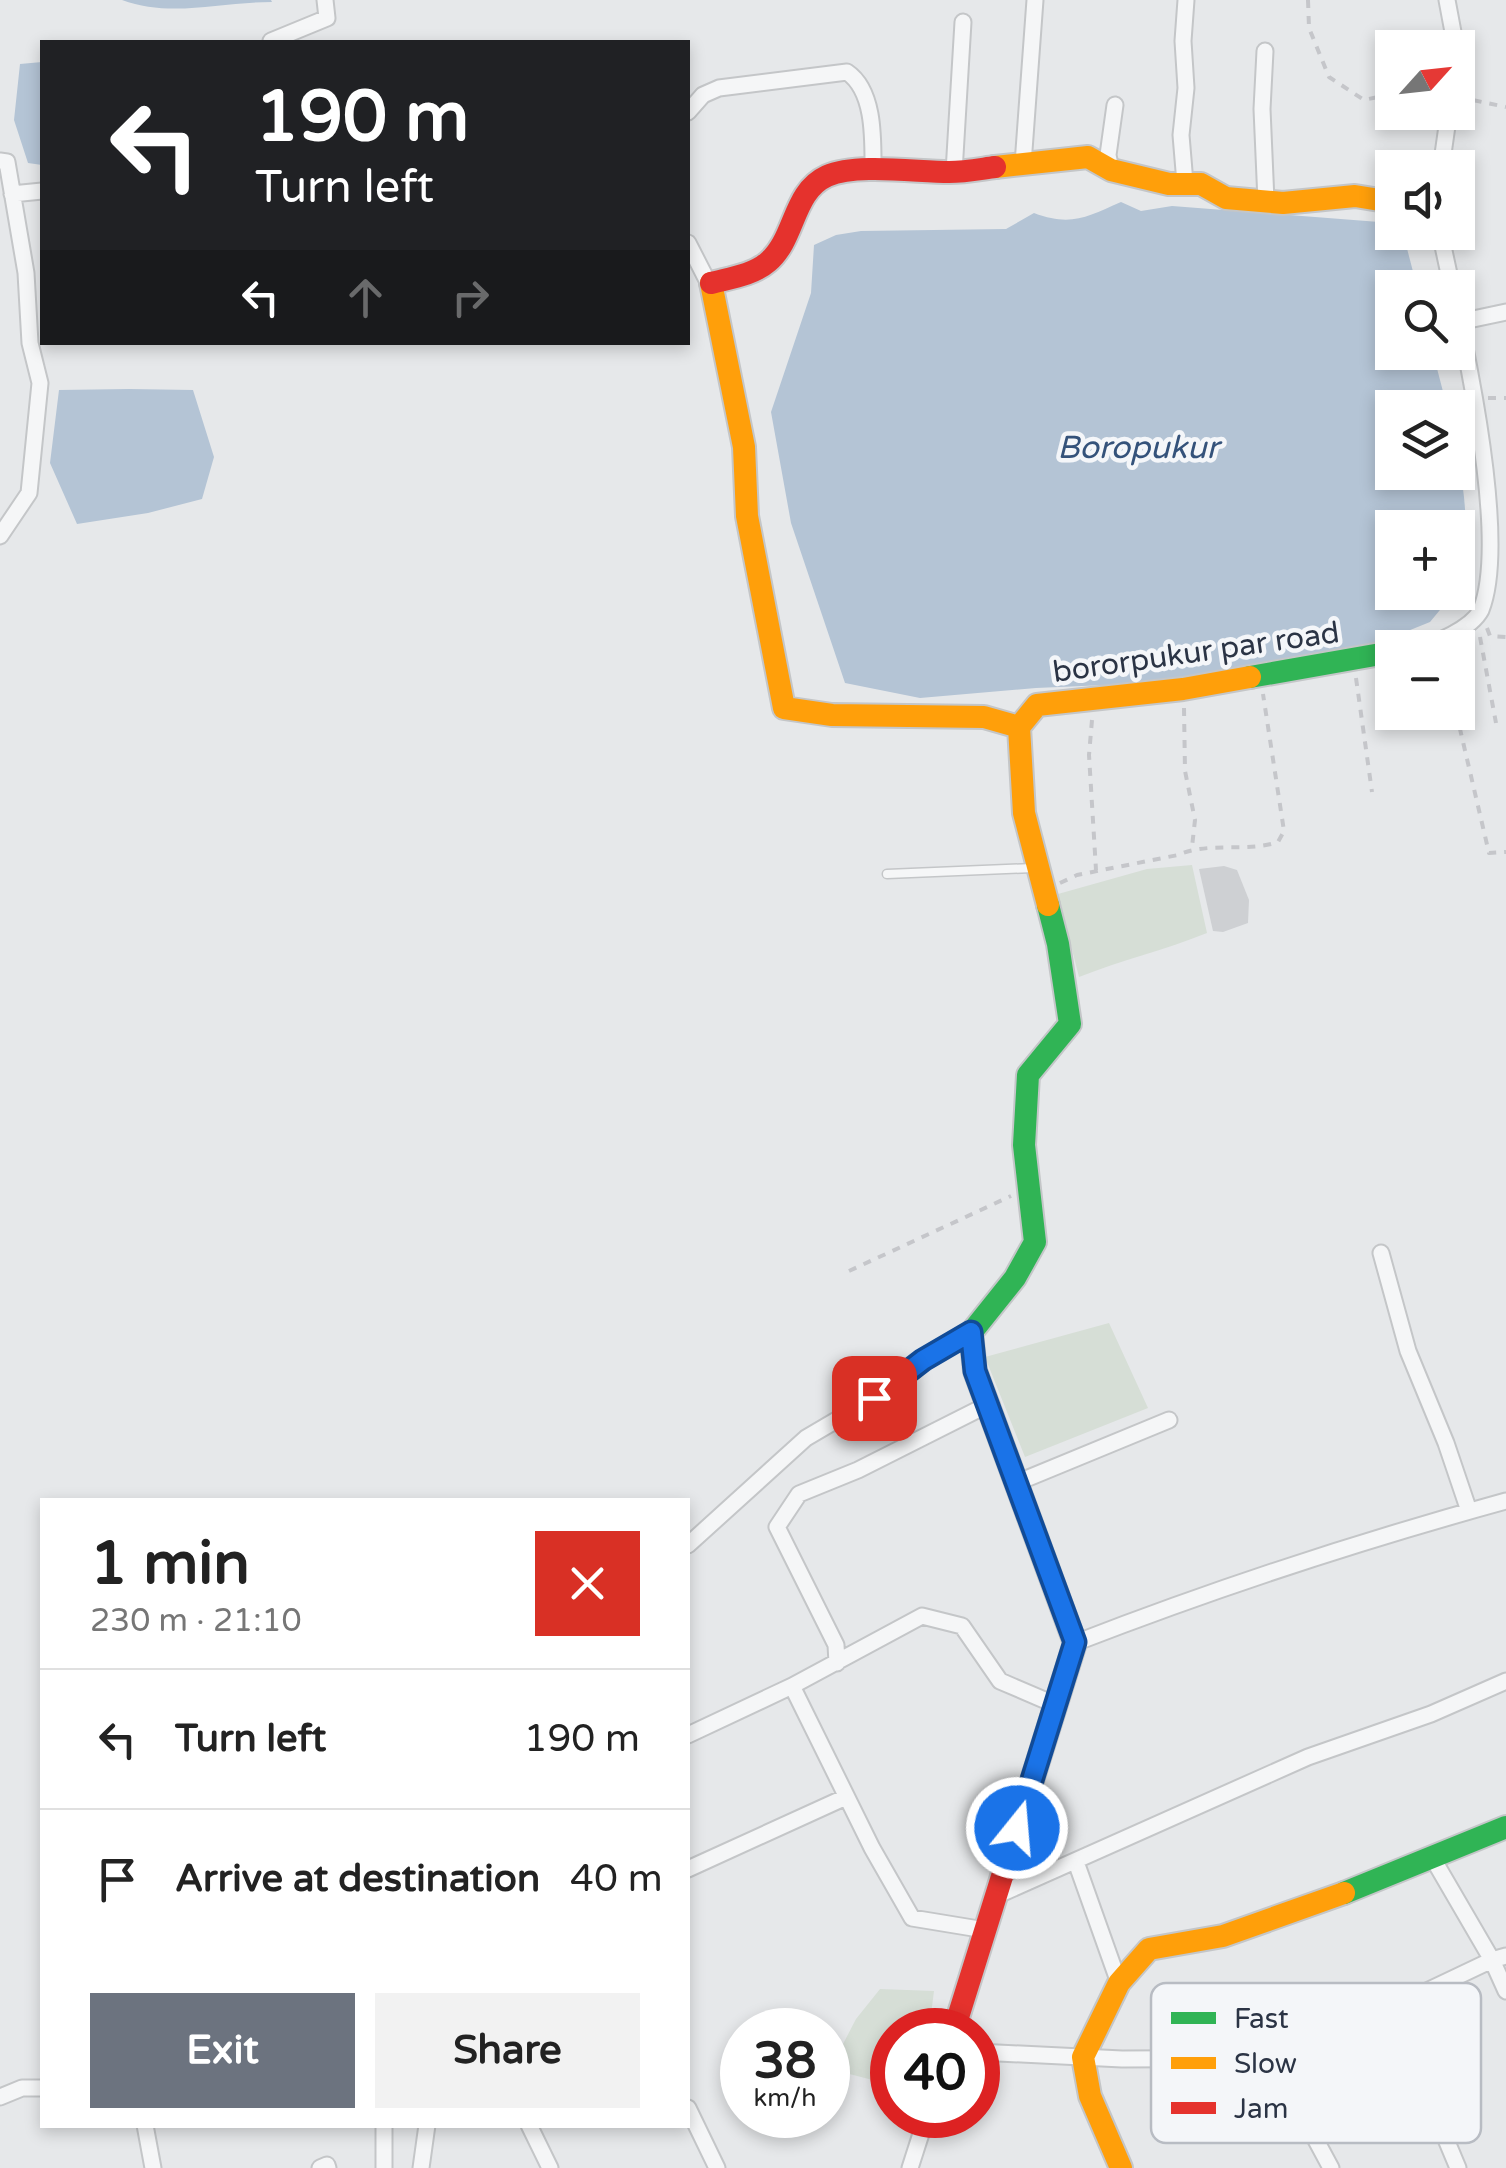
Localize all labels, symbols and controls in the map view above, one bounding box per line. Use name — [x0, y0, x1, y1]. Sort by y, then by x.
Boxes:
north arrow — [1375, 30, 1475, 130]
map controls — [1375, 30, 1475, 730]
text: 190 m — [255, 76, 469, 160]
icon: left — [90, 80, 220, 210]
button: sound — [1375, 150, 1475, 250]
text: Turn left — [255, 161, 434, 215]
icon: left — [233, 270, 288, 325]
icon: ahead — [338, 270, 393, 325]
icon: right — [443, 270, 498, 325]
button: search — [1375, 270, 1475, 370]
button: layers — [1375, 390, 1475, 490]
water label: Boropukur — [1057, 429, 1223, 467]
button: + — [1375, 510, 1475, 610]
street label: bororpukur par road — [1050, 614, 1342, 691]
button: − — [1375, 630, 1475, 730]
pin — [832, 1356, 917, 1441]
icon: arrive — [847, 1371, 902, 1426]
text: 1 min — [90, 1528, 250, 1600]
button: close — [535, 1531, 640, 1636]
text: 230 m · 21:10 — [90, 1602, 302, 1640]
icon: left — [90, 1712, 145, 1767]
text: Turn left — [175, 1716, 326, 1762]
text: 190 m — [524, 1716, 640, 1762]
position arrow — [965, 1776, 1069, 1880]
icon: arrive — [90, 1852, 145, 1907]
text: Arrive at destination — [175, 1856, 540, 1902]
text: 40 m — [570, 1856, 663, 1902]
legend — [1151, 1983, 1481, 2143]
button: Exit — [90, 1993, 355, 2108]
button: Share — [375, 1993, 640, 2108]
text: Fast — [1234, 2002, 1289, 2036]
speed limit sign: 40 — [870, 2008, 1000, 2138]
text: 38 — [754, 2031, 816, 2091]
text: Slow — [1234, 2047, 1297, 2081]
text: km/h — [754, 2083, 816, 2113]
text: Jam — [1234, 2092, 1289, 2126]

